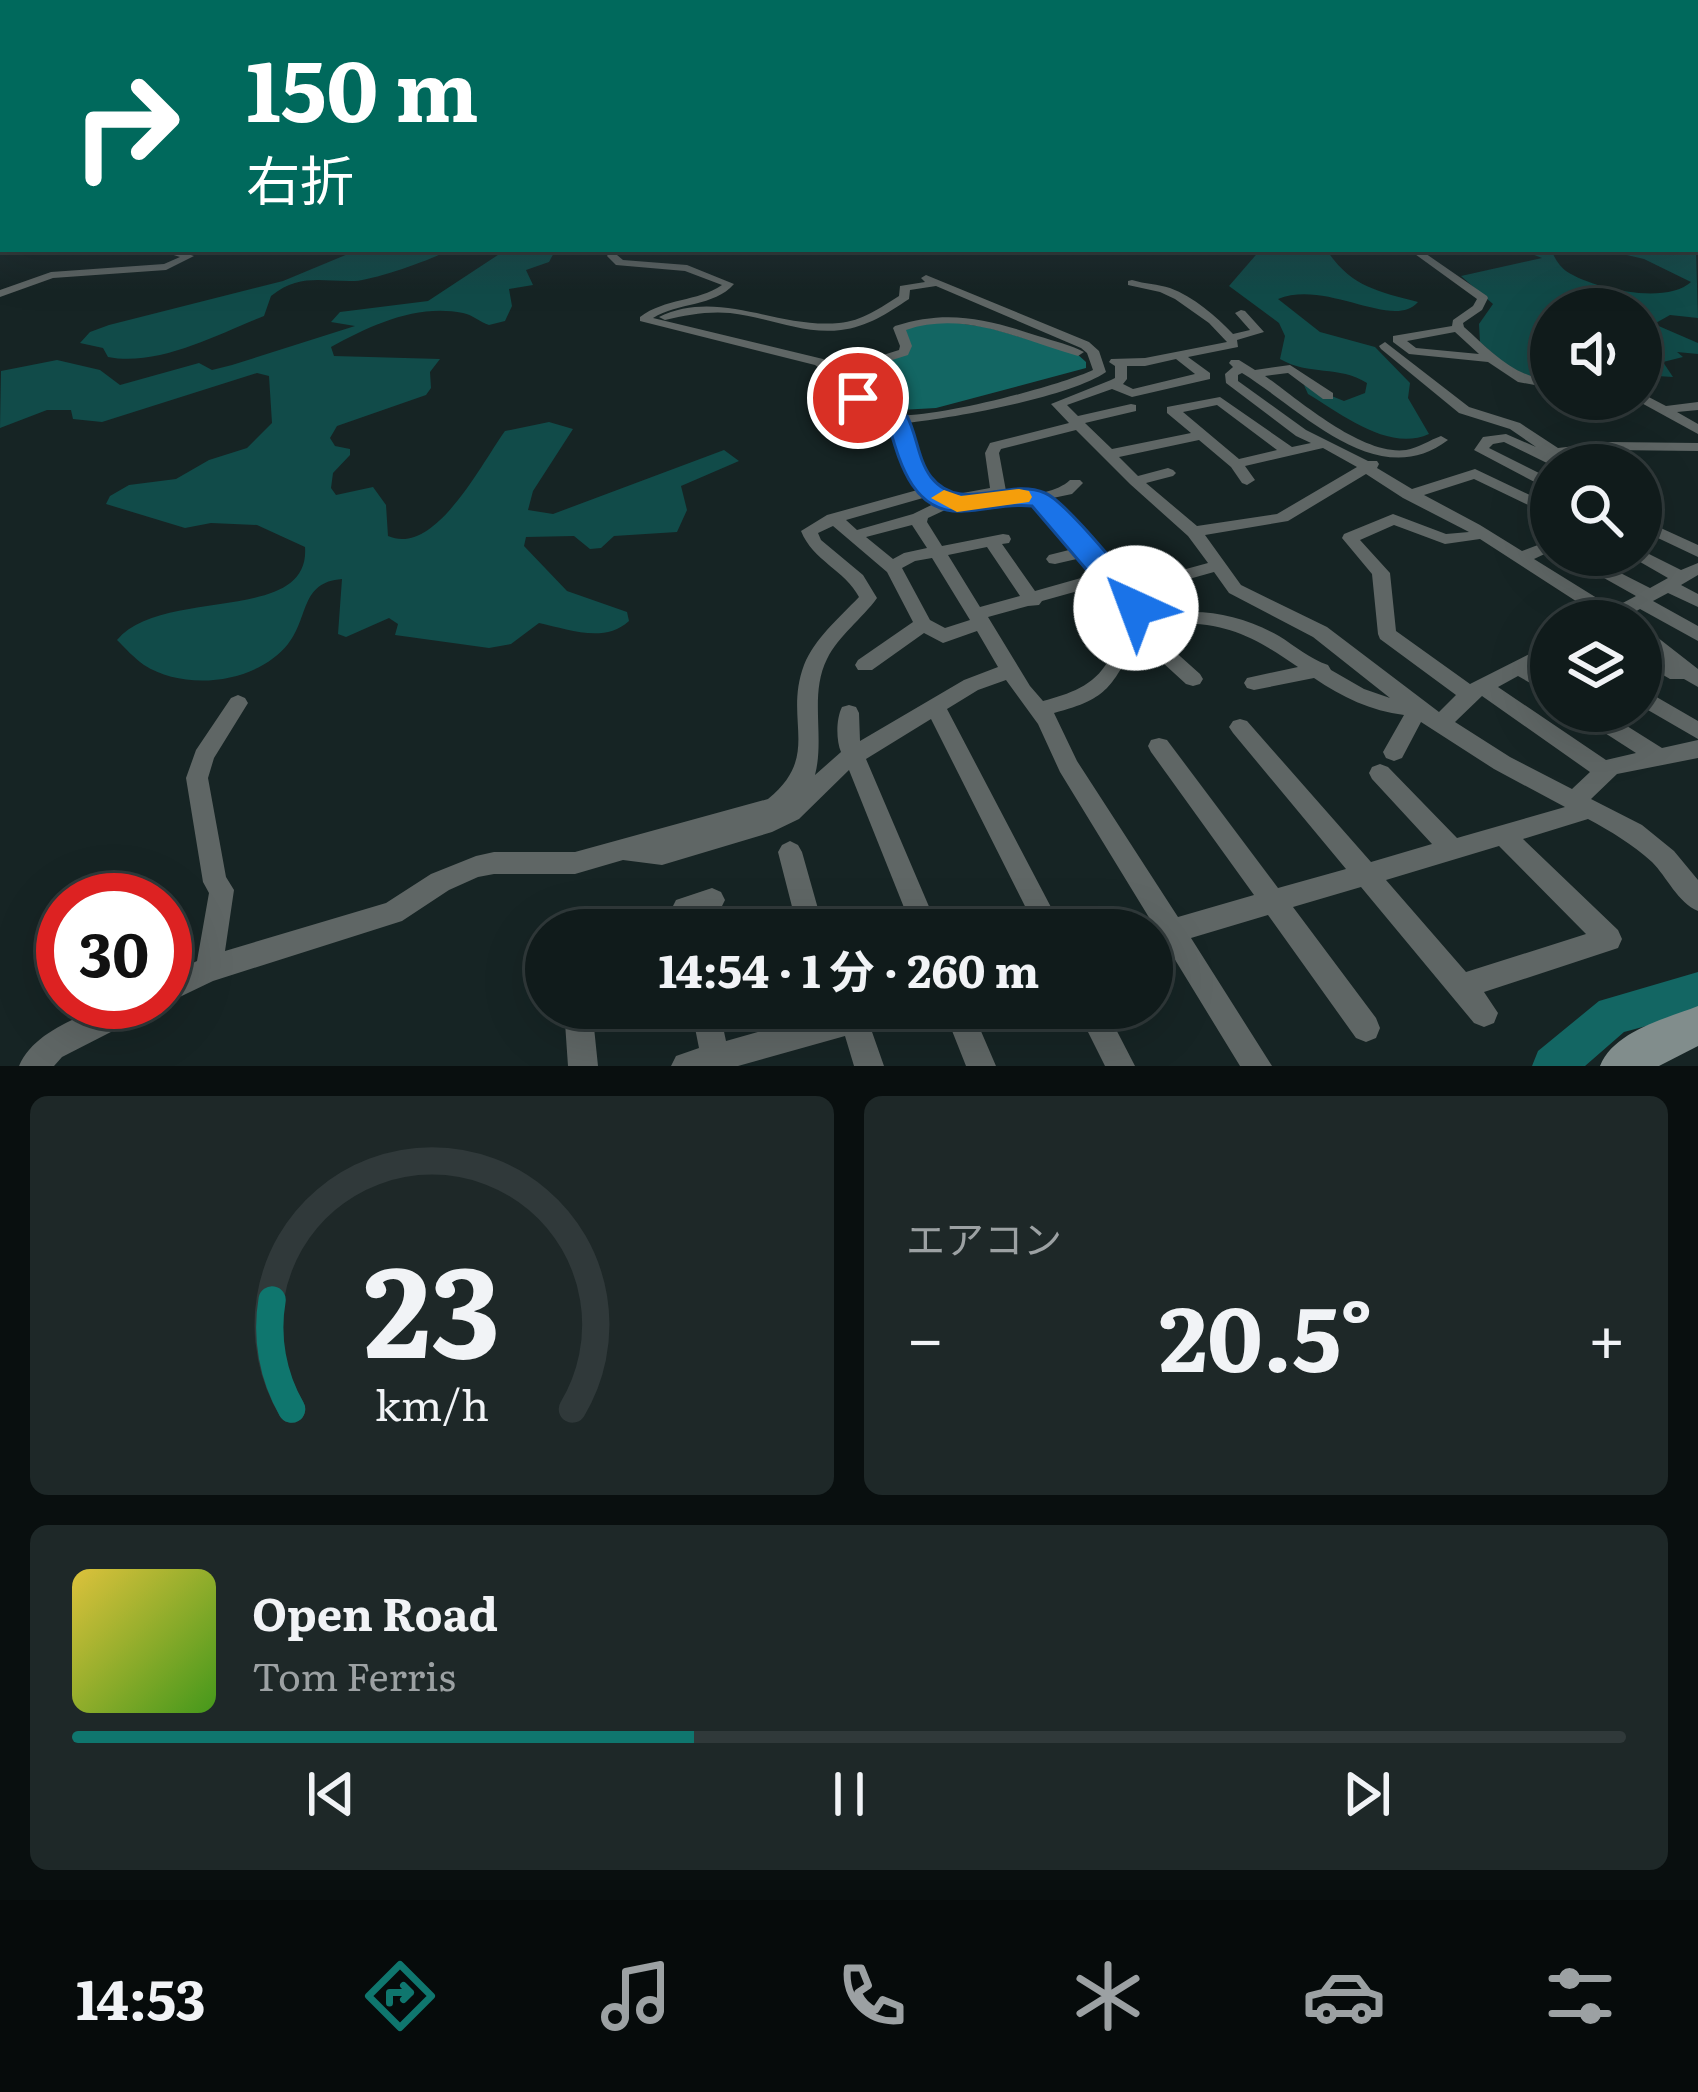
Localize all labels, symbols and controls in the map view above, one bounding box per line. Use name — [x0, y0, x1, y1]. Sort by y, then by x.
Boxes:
text: 150 m — [246, 23, 479, 148]
icon: right — [48, 48, 204, 204]
text: 右折 — [246, 137, 354, 218]
map controls — [1530, 288, 1662, 732]
button: sound — [1530, 288, 1662, 420]
pin — [807, 347, 909, 449]
icon: arrive — [825, 365, 891, 431]
button: search — [1530, 444, 1662, 576]
position arrow — [1073, 545, 1199, 671]
button: layers — [1530, 600, 1662, 732]
speed limit sign: 30 — [36, 873, 192, 1029]
text: 14:54 · 1 分 · 260 m — [659, 935, 1039, 1002]
text: エアコン — [906, 1208, 1062, 1266]
text: 23 — [364, 1211, 500, 1396]
text: 20.5° — [1159, 1266, 1373, 1400]
text: − — [906, 1285, 944, 1383]
text: + — [1588, 1285, 1626, 1383]
text: km/h — [375, 1370, 489, 1433]
text: Open Road — [252, 1578, 498, 1645]
text: Tom Ferris — [252, 1645, 456, 1703]
icon: previous — [298, 1761, 364, 1827]
icon: pause — [816, 1761, 882, 1827]
icon: next — [1334, 1761, 1400, 1827]
icon: directions — [358, 1954, 442, 2038]
icon: music — [594, 1954, 678, 2038]
icon: phone — [830, 1954, 914, 2038]
icon: climate — [1066, 1954, 1150, 2038]
icon: car — [1302, 1954, 1386, 2038]
icon: filters — [1538, 1954, 1622, 2038]
text: 14:53 — [76, 1956, 206, 2037]

